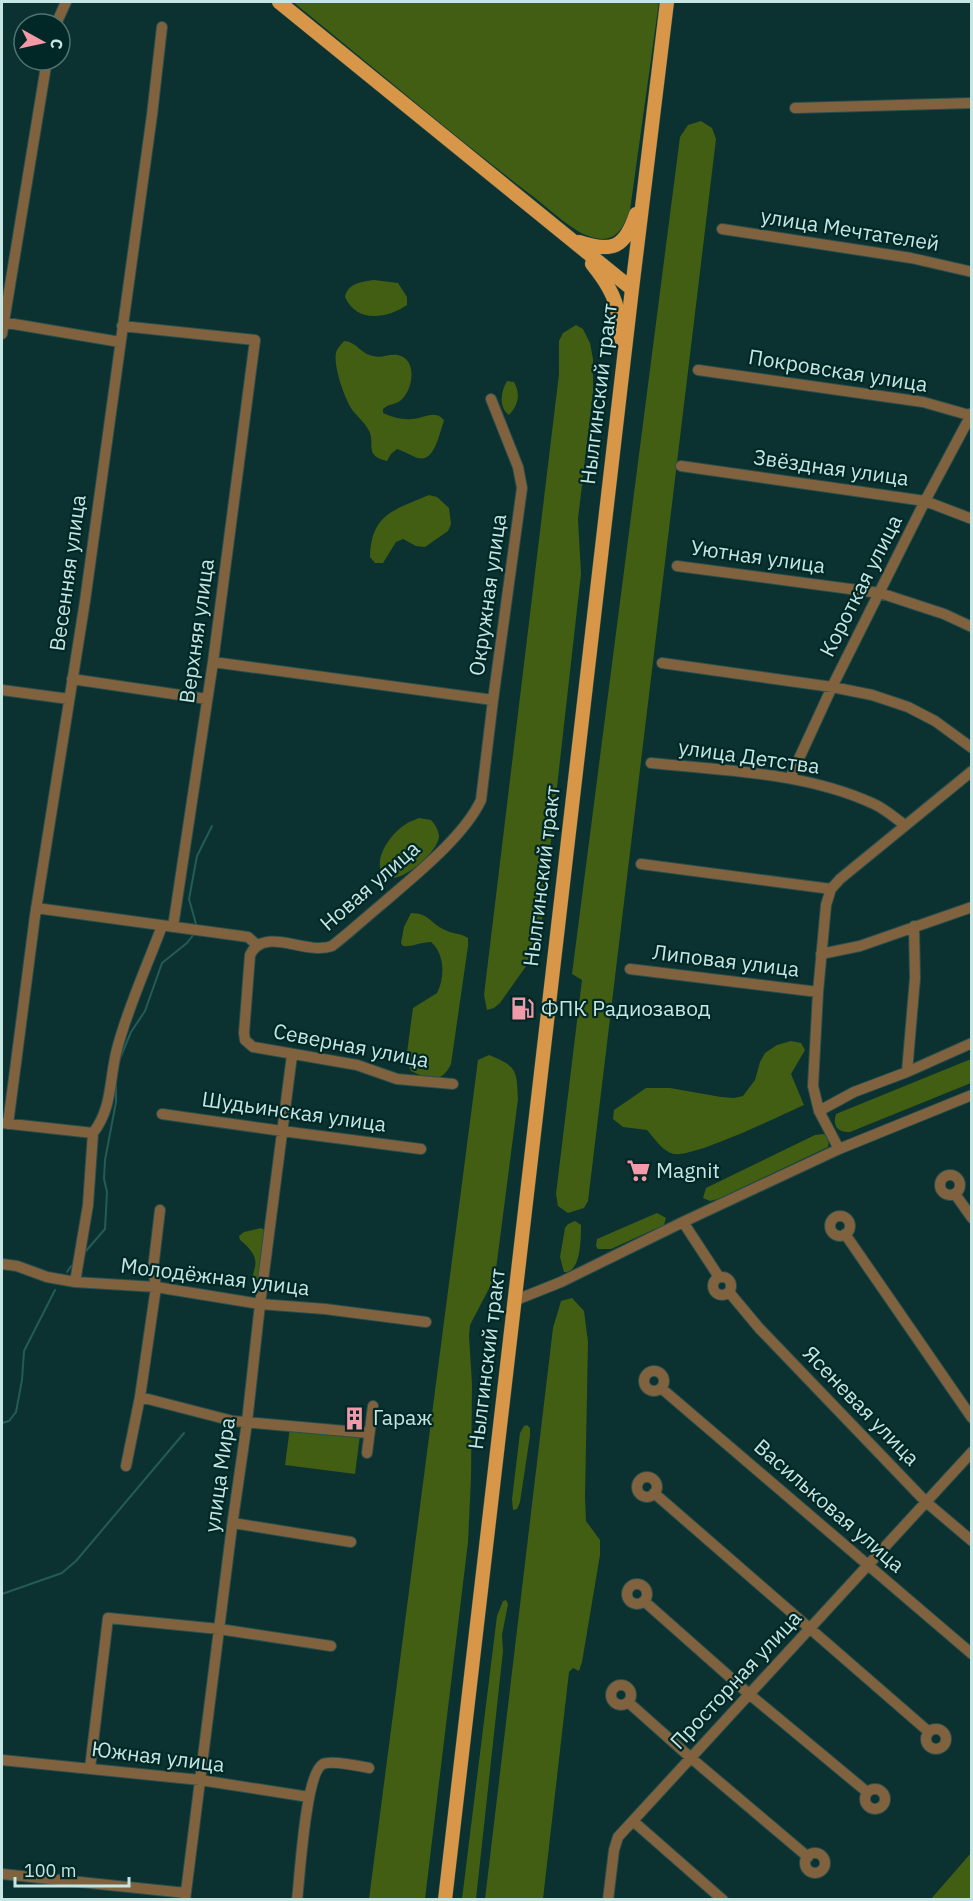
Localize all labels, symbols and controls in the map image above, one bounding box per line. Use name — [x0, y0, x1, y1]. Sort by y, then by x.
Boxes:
north arrow — [12, 12, 72, 72]
text: С — [46, 38, 67, 51]
street label: улица Мечтателей — [759, 201, 941, 257]
street label: Нылгинский тракт — [573, 302, 623, 486]
street label: Покровская улица — [747, 342, 930, 398]
street label: Звёздная улица — [752, 442, 911, 492]
street label: Весенняя улица — [42, 493, 92, 653]
street label: Короткая улица — [812, 510, 908, 661]
street label: Окружная улица — [462, 512, 512, 678]
street label: Уютная улица — [689, 533, 827, 579]
street label: Верхняя улица — [172, 557, 220, 705]
street label: улица Детства — [677, 732, 822, 780]
street label: Нылгинский тракт — [516, 784, 566, 968]
street label: Новая улица — [313, 834, 425, 936]
street label: Липовая улица — [651, 937, 801, 983]
place label: ФПК Радиозавод — [541, 994, 710, 1022]
fuel station icon: ФПК Радиозавод — [510, 996, 536, 1022]
street label: Северная улица — [271, 1016, 431, 1074]
street label: Шудьинская улица — [200, 1084, 388, 1138]
place label: Magnit — [656, 1156, 720, 1184]
supermarket icon: Magnit — [625, 1158, 651, 1184]
street label: Молодёжная улица — [119, 1251, 311, 1301]
street label: Нылгинский тракт — [461, 1267, 511, 1451]
street label: Ясеневая улица — [797, 1339, 926, 1471]
place label: Гараж — [373, 1403, 432, 1431]
building icon: Гараж — [342, 1405, 368, 1431]
street label: улица Мира — [197, 1416, 241, 1534]
street label: Васильковая улица — [748, 1432, 911, 1578]
street label: Просторная улица — [663, 1604, 807, 1755]
street label: Южная улица — [90, 1734, 226, 1778]
scale bar — [15, 1850, 129, 1888]
text: 100 m — [24, 1859, 76, 1882]

